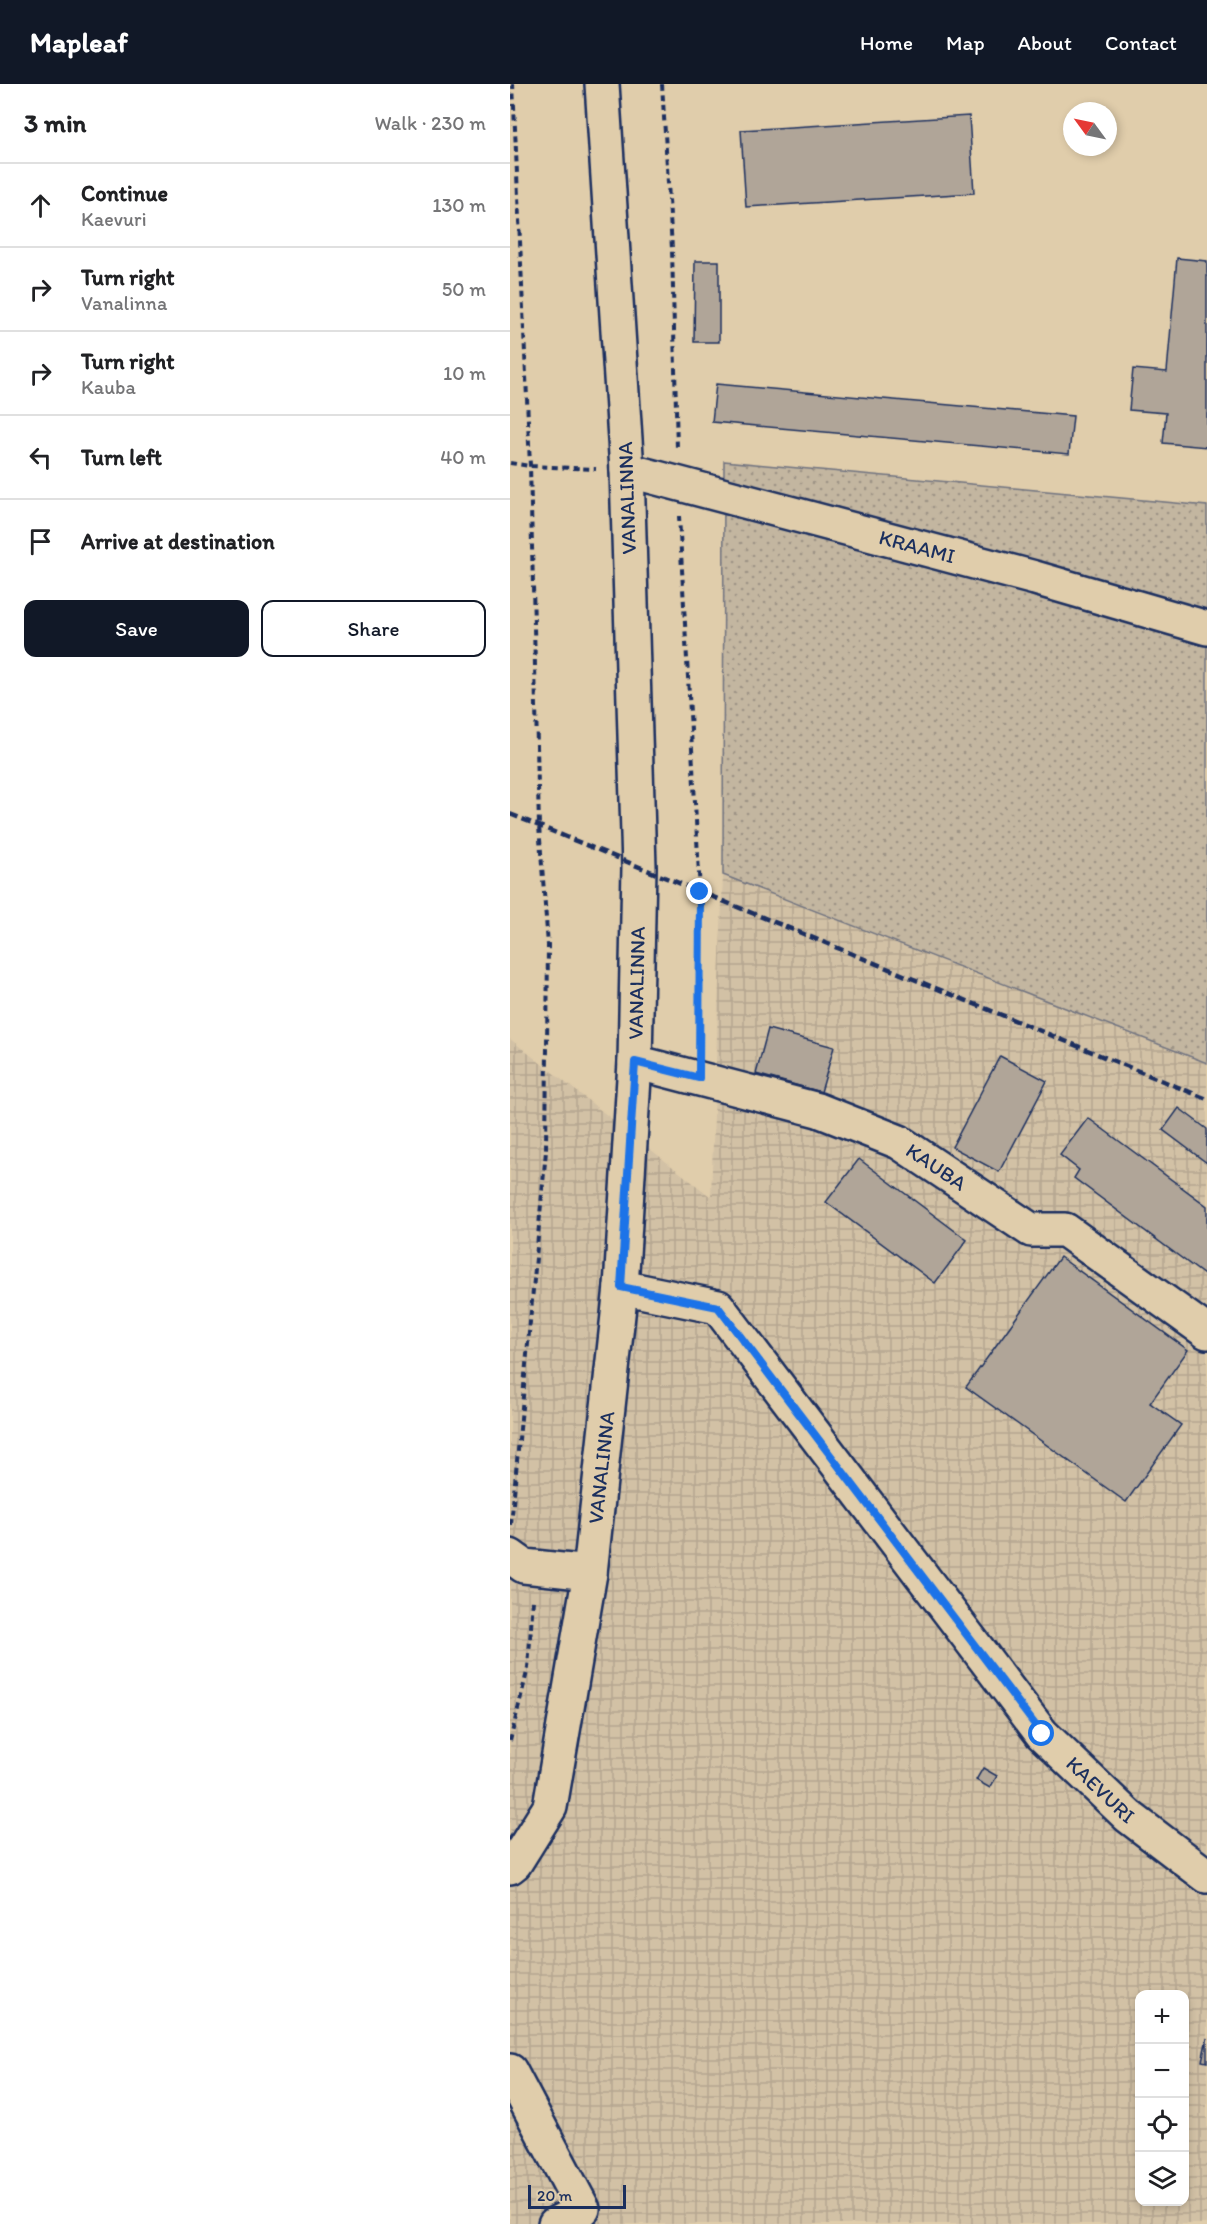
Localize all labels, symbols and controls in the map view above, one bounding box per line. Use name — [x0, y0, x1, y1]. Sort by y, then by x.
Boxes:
text: Mapleaf — [30, 25, 128, 59]
text: Home — [860, 30, 913, 55]
text: Map — [946, 30, 985, 55]
text: About — [1018, 30, 1072, 55]
text: Contact — [1105, 30, 1177, 55]
north arrow — [1063, 102, 1117, 156]
text: 3 min — [24, 107, 86, 139]
text: Walk · 230 m — [374, 111, 486, 135]
text: Continue — [81, 180, 168, 207]
icon: ahead — [24, 189, 57, 222]
text: 130 m — [432, 193, 486, 217]
text: Kaevuri — [81, 207, 147, 231]
text: Turn right — [81, 264, 175, 291]
icon: right — [24, 273, 57, 306]
text: 50 m — [442, 277, 486, 301]
text: Vanalinna — [81, 291, 167, 315]
text: Turn right — [81, 348, 175, 375]
icon: right — [24, 357, 57, 390]
text: 10 m — [443, 361, 486, 385]
text: Kauba — [81, 375, 136, 399]
icon: left — [24, 441, 57, 474]
street label: VANALINNA — [612, 441, 641, 555]
text: Turn left — [81, 444, 162, 471]
text: 40 m — [440, 445, 486, 469]
street label: KRAAMI — [876, 524, 958, 568]
icon: arrive — [24, 525, 57, 558]
text: Arrive at destination — [81, 528, 275, 555]
button: Save — [24, 600, 249, 657]
button: Share — [261, 600, 486, 657]
route end — [686, 878, 712, 904]
street label: VANALINNA — [622, 926, 650, 1040]
street label: KAUBA — [901, 1137, 972, 1196]
street label: VANALINNA — [582, 1409, 620, 1525]
route start — [1028, 1720, 1054, 1746]
street label: KAEVURI — [1061, 1751, 1140, 1829]
map controls — [1135, 1990, 1189, 2206]
button: + — [1135, 1990, 1189, 2044]
button: − — [1135, 2044, 1189, 2098]
button: locate — [1135, 2098, 1189, 2152]
button: layers — [1135, 2152, 1189, 2206]
scale bar — [528, 2182, 626, 2210]
text: 20 m — [537, 2186, 572, 2205]

